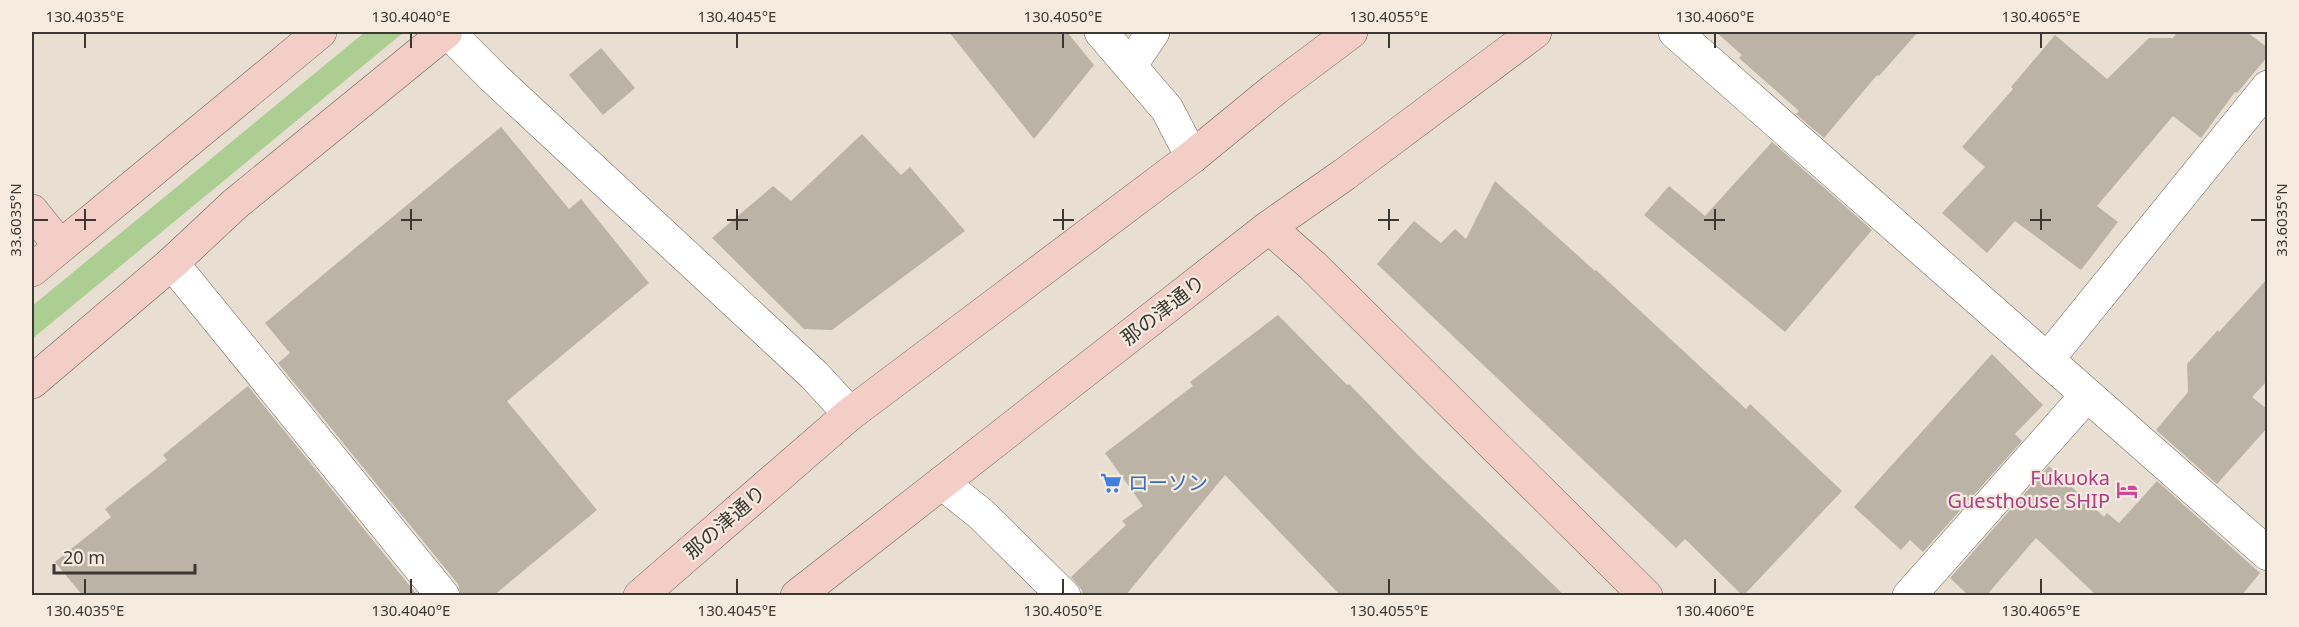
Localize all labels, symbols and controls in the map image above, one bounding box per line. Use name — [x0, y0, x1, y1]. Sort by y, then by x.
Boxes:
text: 130.4035°E — [46, 6, 124, 26]
text: 130.4040°E — [372, 6, 450, 26]
text: 130.4045°E — [698, 6, 776, 26]
text: 130.4050°E — [1024, 6, 1102, 26]
text: 130.4055°E — [1350, 6, 1428, 26]
text: 130.4060°E — [1676, 6, 1754, 26]
text: 130.4065°E — [2002, 6, 2080, 26]
text: 33.6035°N — [5, 183, 25, 257]
text: 33.6035°N — [2271, 183, 2291, 257]
street label: 那の津通り — [1115, 268, 1210, 351]
place label: Fukuoka Guesthouse SHIP — [1947, 464, 2110, 514]
place label: ローソン — [1128, 469, 1208, 496]
supermarket icon: ローソン — [1099, 471, 1123, 495]
hotel icon: Fukuoka Guesthouse SHIP — [2115, 478, 2139, 502]
street label: 那の津通り — [678, 479, 771, 565]
scale bar — [54, 537, 195, 575]
text: 20 m — [63, 545, 105, 569]
text: 130.4035°E — [46, 600, 124, 620]
text: 130.4040°E — [372, 600, 450, 620]
text: 130.4045°E — [698, 600, 776, 620]
text: 130.4050°E — [1024, 600, 1102, 620]
text: 130.4055°E — [1350, 600, 1428, 620]
text: 130.4060°E — [1676, 600, 1754, 620]
text: 130.4065°E — [2002, 600, 2080, 620]

